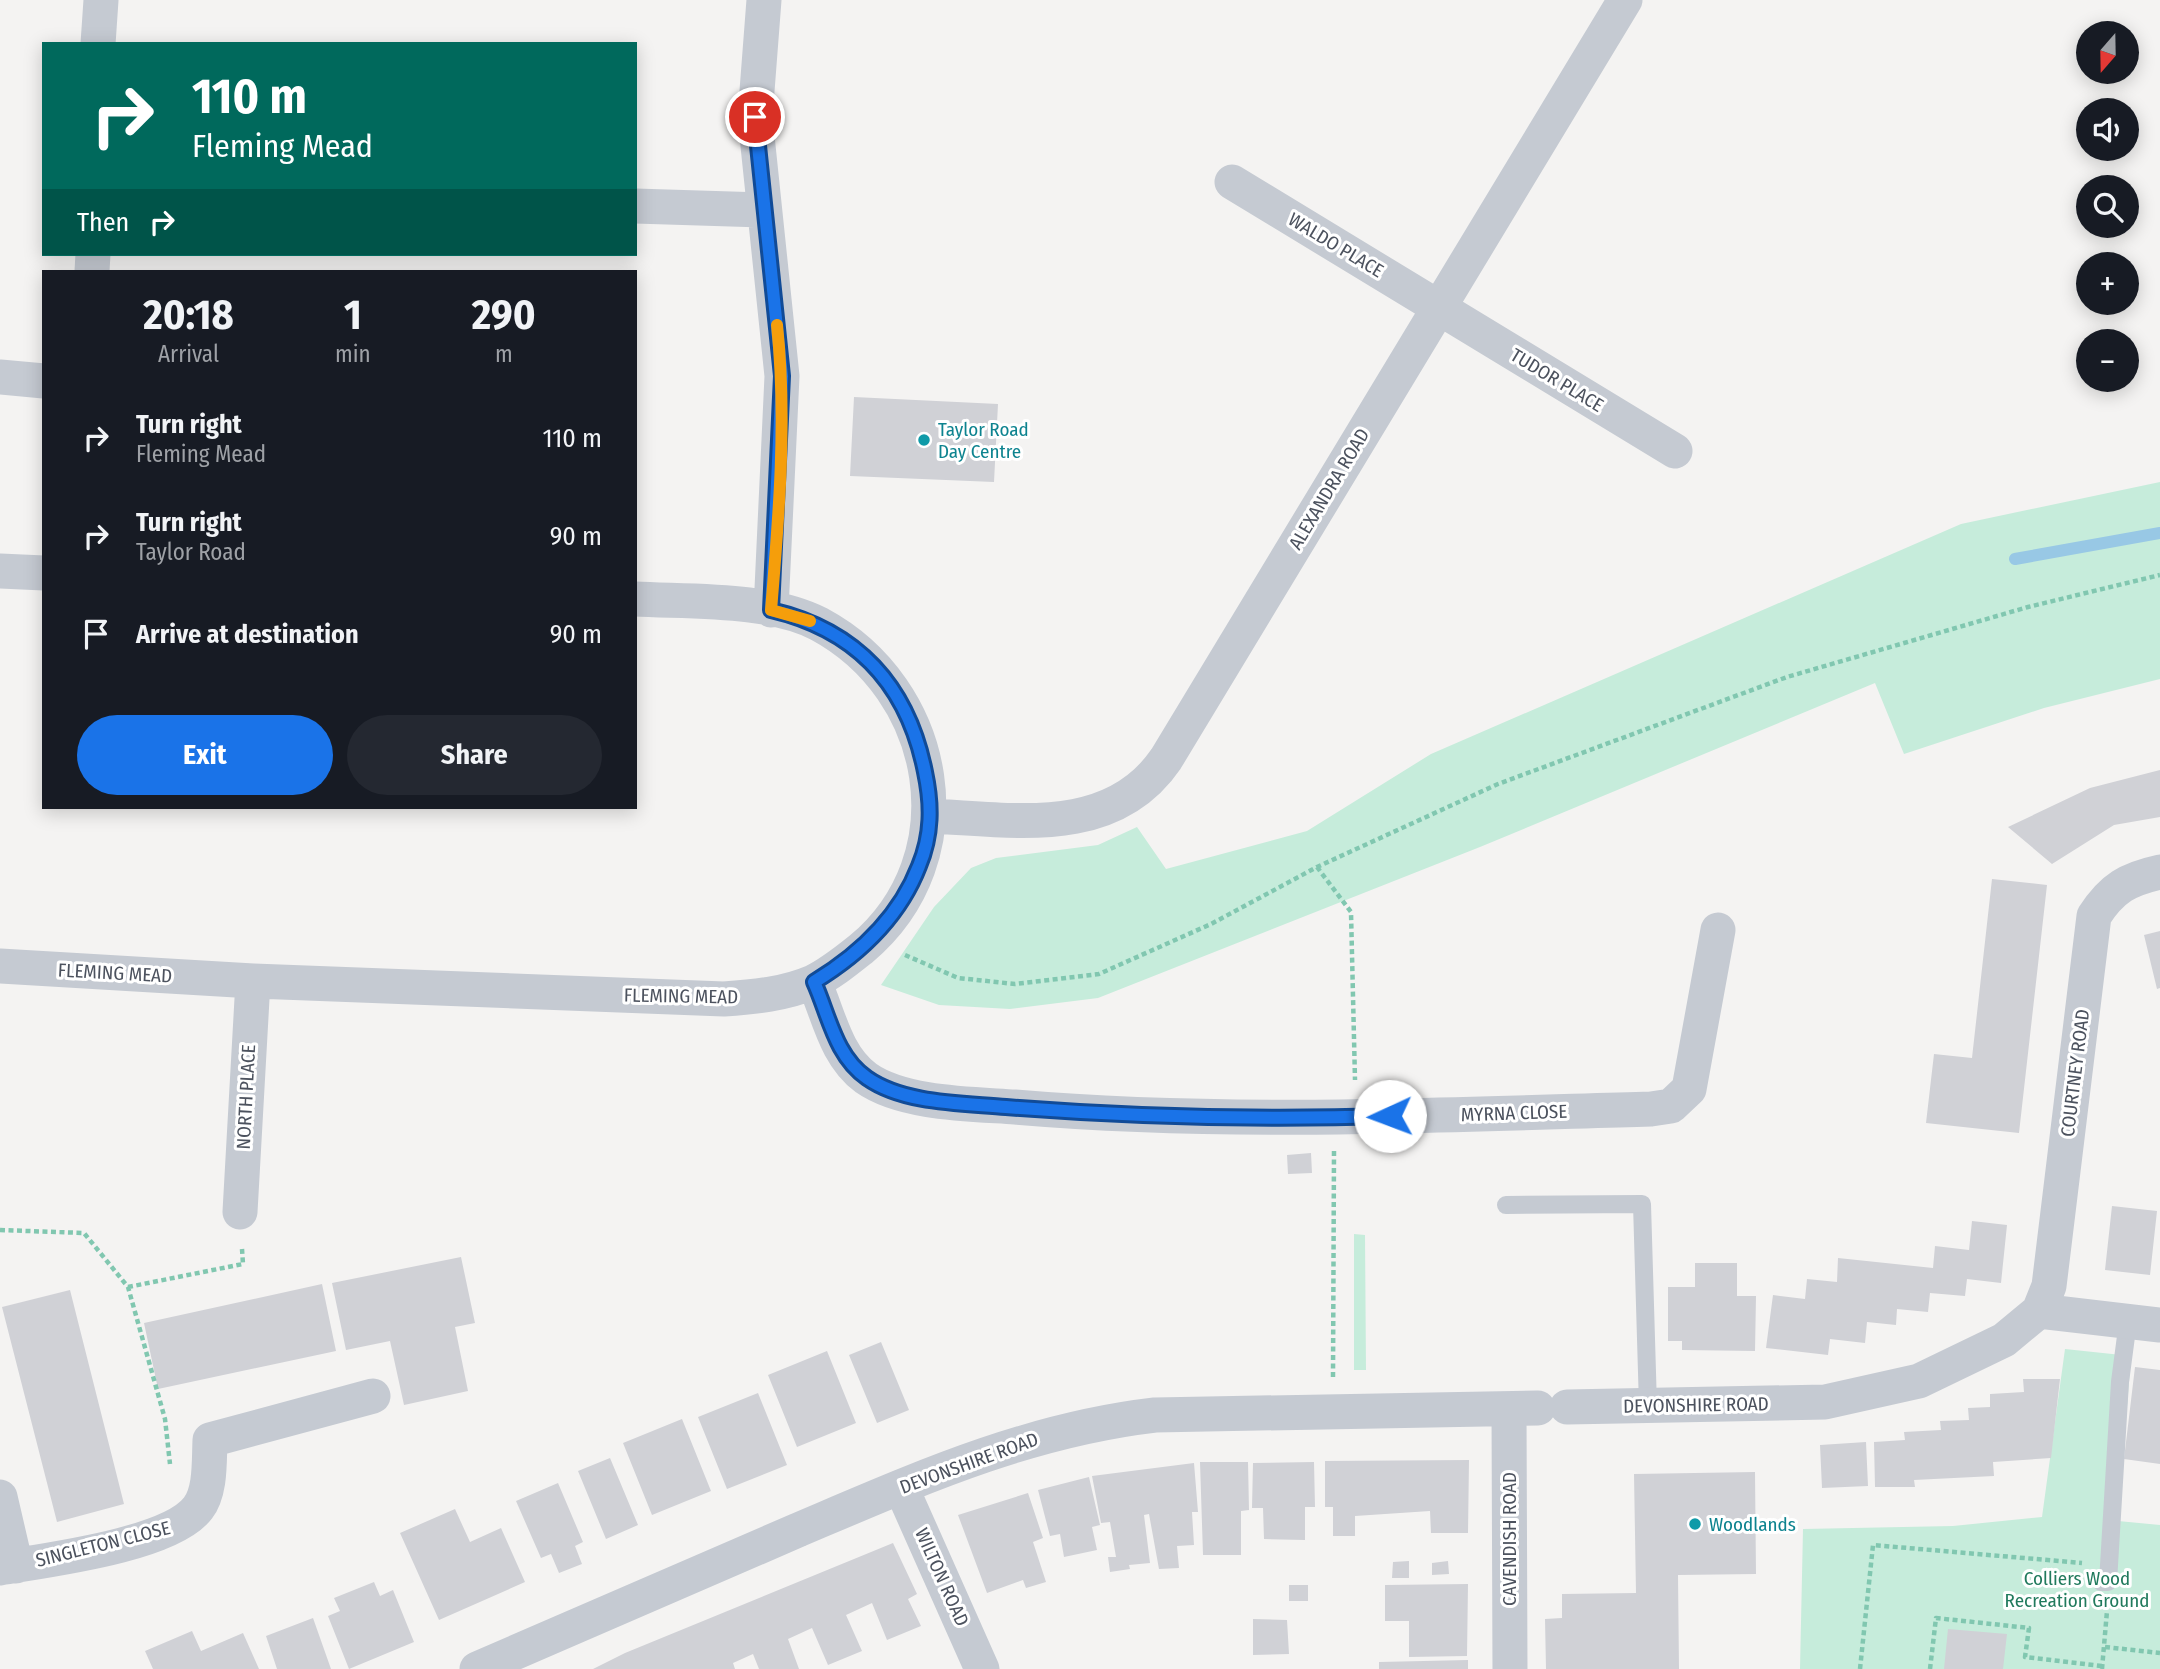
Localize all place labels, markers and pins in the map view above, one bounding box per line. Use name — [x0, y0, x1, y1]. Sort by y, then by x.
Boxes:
pin — [725, 87, 785, 147]
place label: Taylor Road Day Centre — [938, 418, 1029, 463]
marker: Taylor Road Day Centre — [916, 432, 932, 448]
place label: Woodlands — [1709, 1513, 1796, 1536]
marker: Woodlands — [1687, 1516, 1703, 1532]

